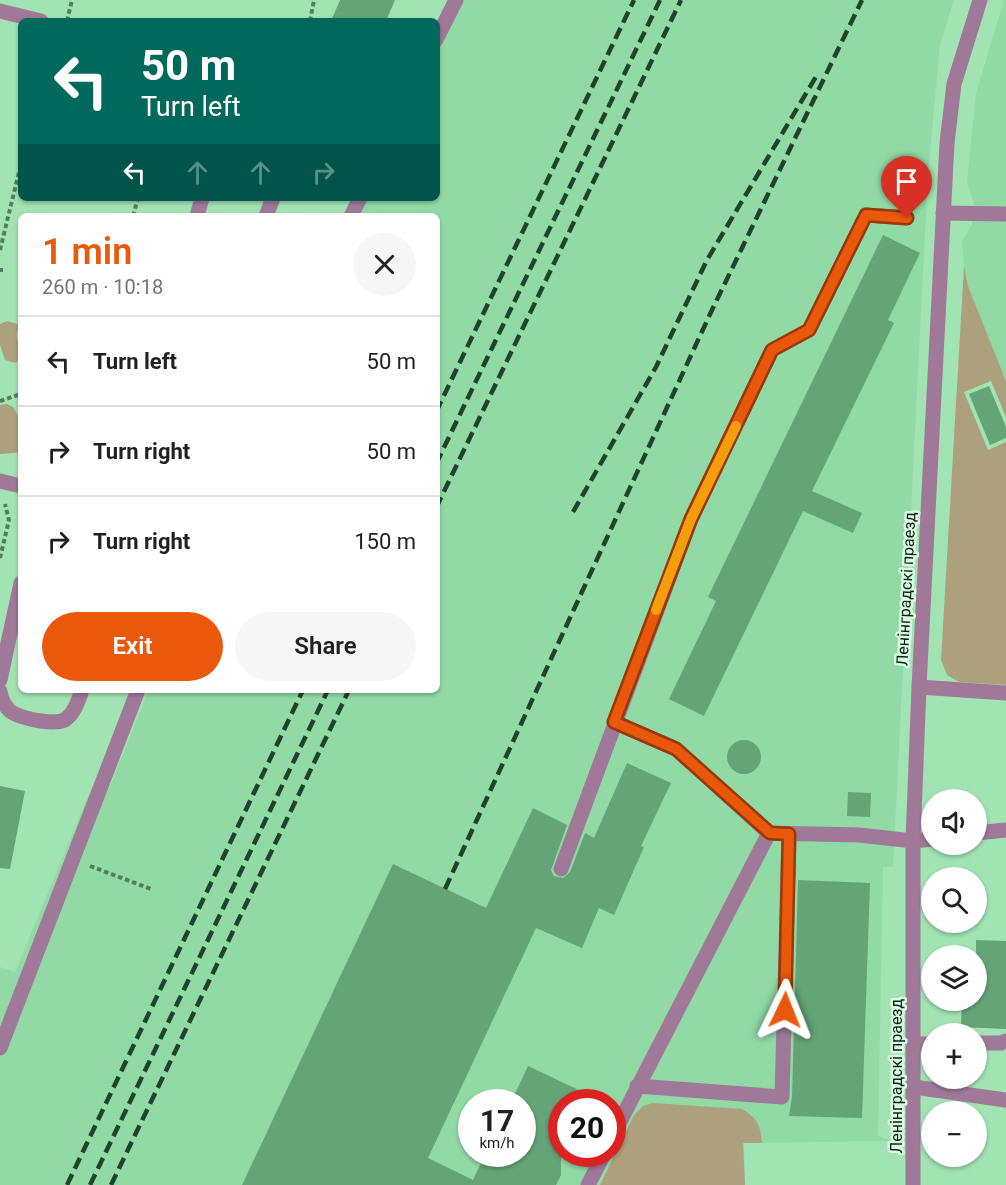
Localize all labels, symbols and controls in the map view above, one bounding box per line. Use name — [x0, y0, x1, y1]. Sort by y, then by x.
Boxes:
text: 50 m — [141, 41, 236, 90]
icon: left — [42, 42, 120, 120]
text: Turn left — [141, 91, 241, 123]
icon: left — [118, 156, 151, 189]
icon: ahead — [181, 156, 214, 189]
icon: ahead — [244, 156, 277, 189]
icon: right — [307, 156, 340, 189]
pin — [881, 156, 932, 218]
icon: arrive — [890, 165, 923, 198]
text: 1 min — [42, 231, 132, 273]
button: close — [353, 233, 416, 296]
text: 260 m · 10:18 — [42, 275, 163, 299]
icon: left — [42, 345, 75, 378]
text: Turn left — [93, 349, 177, 374]
text: 50 m — [367, 349, 416, 374]
icon: right — [42, 435, 75, 468]
text: Turn right — [93, 439, 190, 464]
text: 50 m — [367, 439, 416, 464]
street label: Ленінградскі праезд — [892, 511, 920, 667]
icon: right — [42, 525, 75, 558]
text: Turn right — [93, 529, 190, 554]
text: 150 m — [354, 529, 416, 554]
button: Exit — [42, 612, 223, 681]
button: Share — [235, 612, 416, 681]
map controls — [921, 789, 987, 1167]
button: sound — [921, 789, 987, 855]
button: search — [921, 867, 987, 933]
button: layers — [921, 945, 987, 1011]
position arrow — [753, 978, 817, 1042]
street label: Ленінградскі праезд — [887, 999, 906, 1153]
button: + — [921, 1023, 987, 1089]
speed limit sign: 20 — [548, 1089, 626, 1167]
button: − — [921, 1101, 987, 1167]
text: 17 — [480, 1103, 514, 1138]
text: km/h — [479, 1134, 515, 1152]

